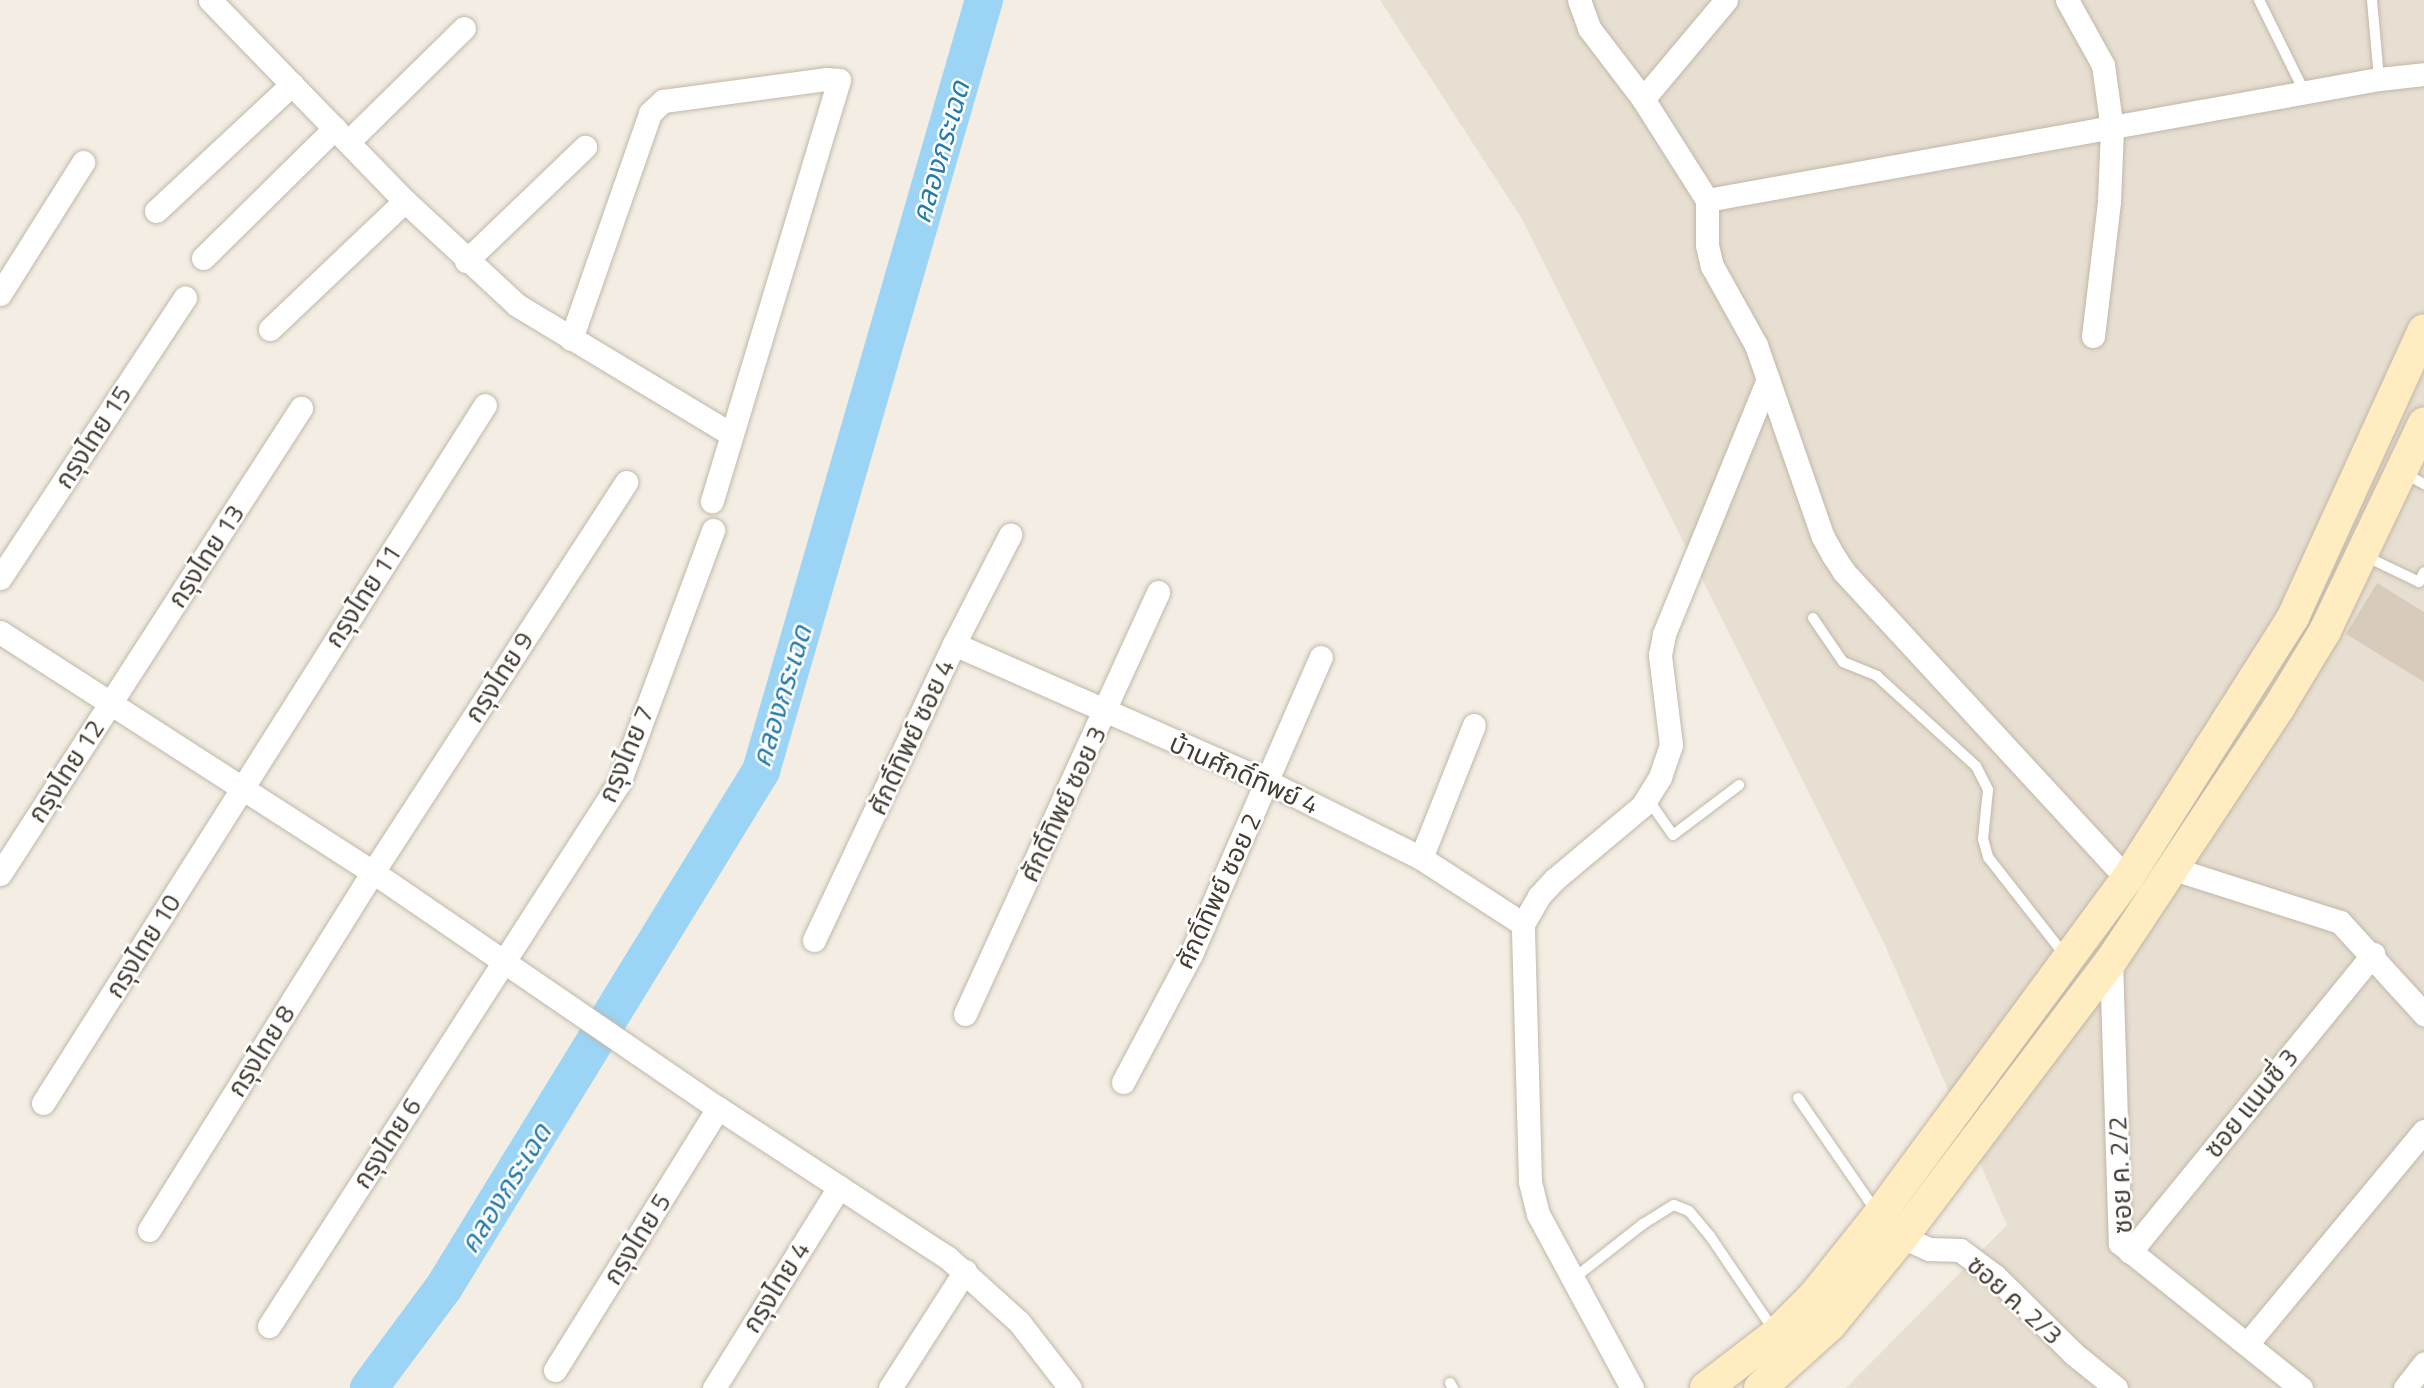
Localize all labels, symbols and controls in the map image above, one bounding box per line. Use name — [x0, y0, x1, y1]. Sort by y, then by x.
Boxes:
water label: คลองกระเฉด — [904, 77, 976, 227]
street label: กรุงไทย 15 — [48, 380, 138, 494]
street label: กรุงไทย 13 — [161, 499, 251, 613]
street label: กรุงไทย 11 — [318, 539, 408, 653]
water label: คลองกระเฉด — [744, 621, 818, 771]
street label: กรุงไทย 9 — [458, 626, 540, 728]
street label: ศักดิ์ทิพย์ ซอย 4 — [861, 654, 961, 820]
street label: กรุงไทย 7 — [592, 701, 660, 807]
street label: กรุงไทย 12 — [21, 714, 111, 828]
street label: ศักดิ์ทิพย์ ซอย 3 — [1013, 721, 1113, 887]
street label: บ้านศักดิ์ทิพย์ 4 — [1165, 727, 1323, 821]
street label: ศักดิ์ทิพย์ ซอย 2 — [1168, 808, 1268, 974]
street label: กรุงไทย 10 — [99, 888, 187, 1004]
street label: กรุงไทย 8 — [221, 1000, 301, 1102]
street label: ซอย แนนซี่ 3 — [2197, 1042, 2305, 1164]
street label: กรุงไทย 6 — [346, 1092, 428, 1194]
street label: ซอย ค. 2/2 — [2101, 1115, 2139, 1235]
water label: คลองกระเฉด — [452, 1117, 558, 1259]
street label: กรุงไทย 5 — [597, 1188, 677, 1290]
street label: กรุงไทย 4 — [736, 1236, 816, 1338]
street label: ซอย ค. 2/3 — [1961, 1249, 2069, 1351]

